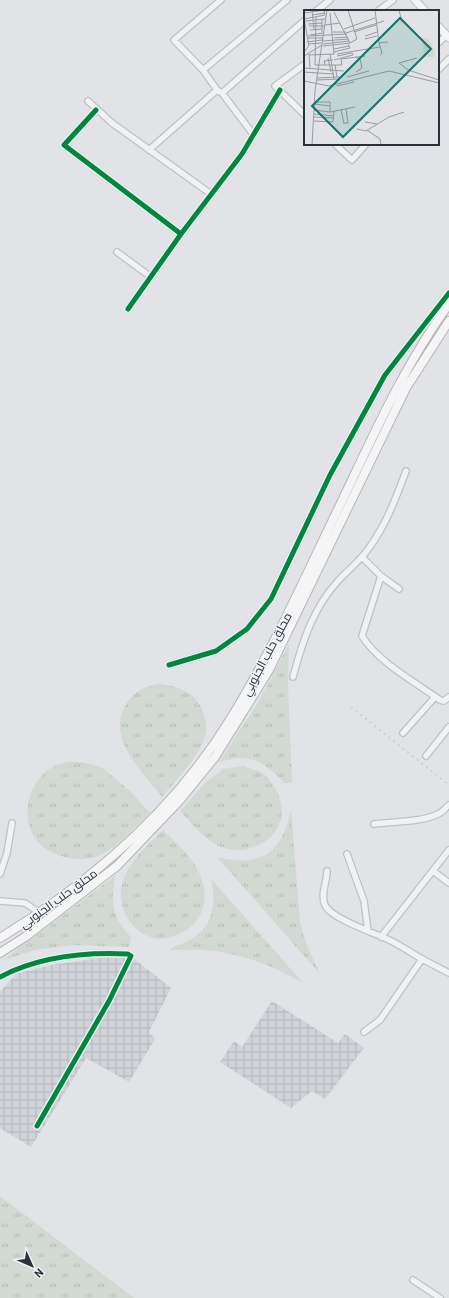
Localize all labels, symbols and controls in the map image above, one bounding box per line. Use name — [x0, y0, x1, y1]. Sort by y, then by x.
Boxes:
inset map — [304, 10, 439, 145]
street label: محلق حلب الجنوبي — [238, 610, 297, 700]
street label: محلق حلب الجنوبي — [17, 865, 102, 934]
north arrow — [12, 1246, 52, 1286]
text: N — [32, 1266, 47, 1281]

